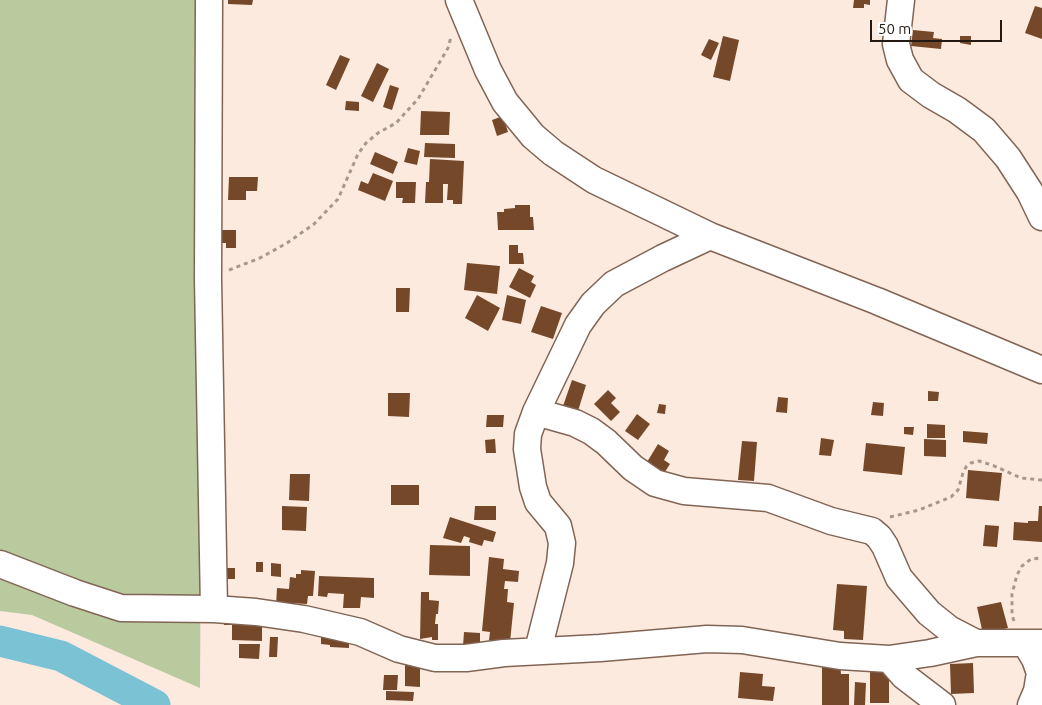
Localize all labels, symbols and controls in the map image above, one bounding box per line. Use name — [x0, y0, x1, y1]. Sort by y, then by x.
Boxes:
scale bar — [872, 10, 1004, 42]
text: 50 m — [878, 20, 911, 37]

